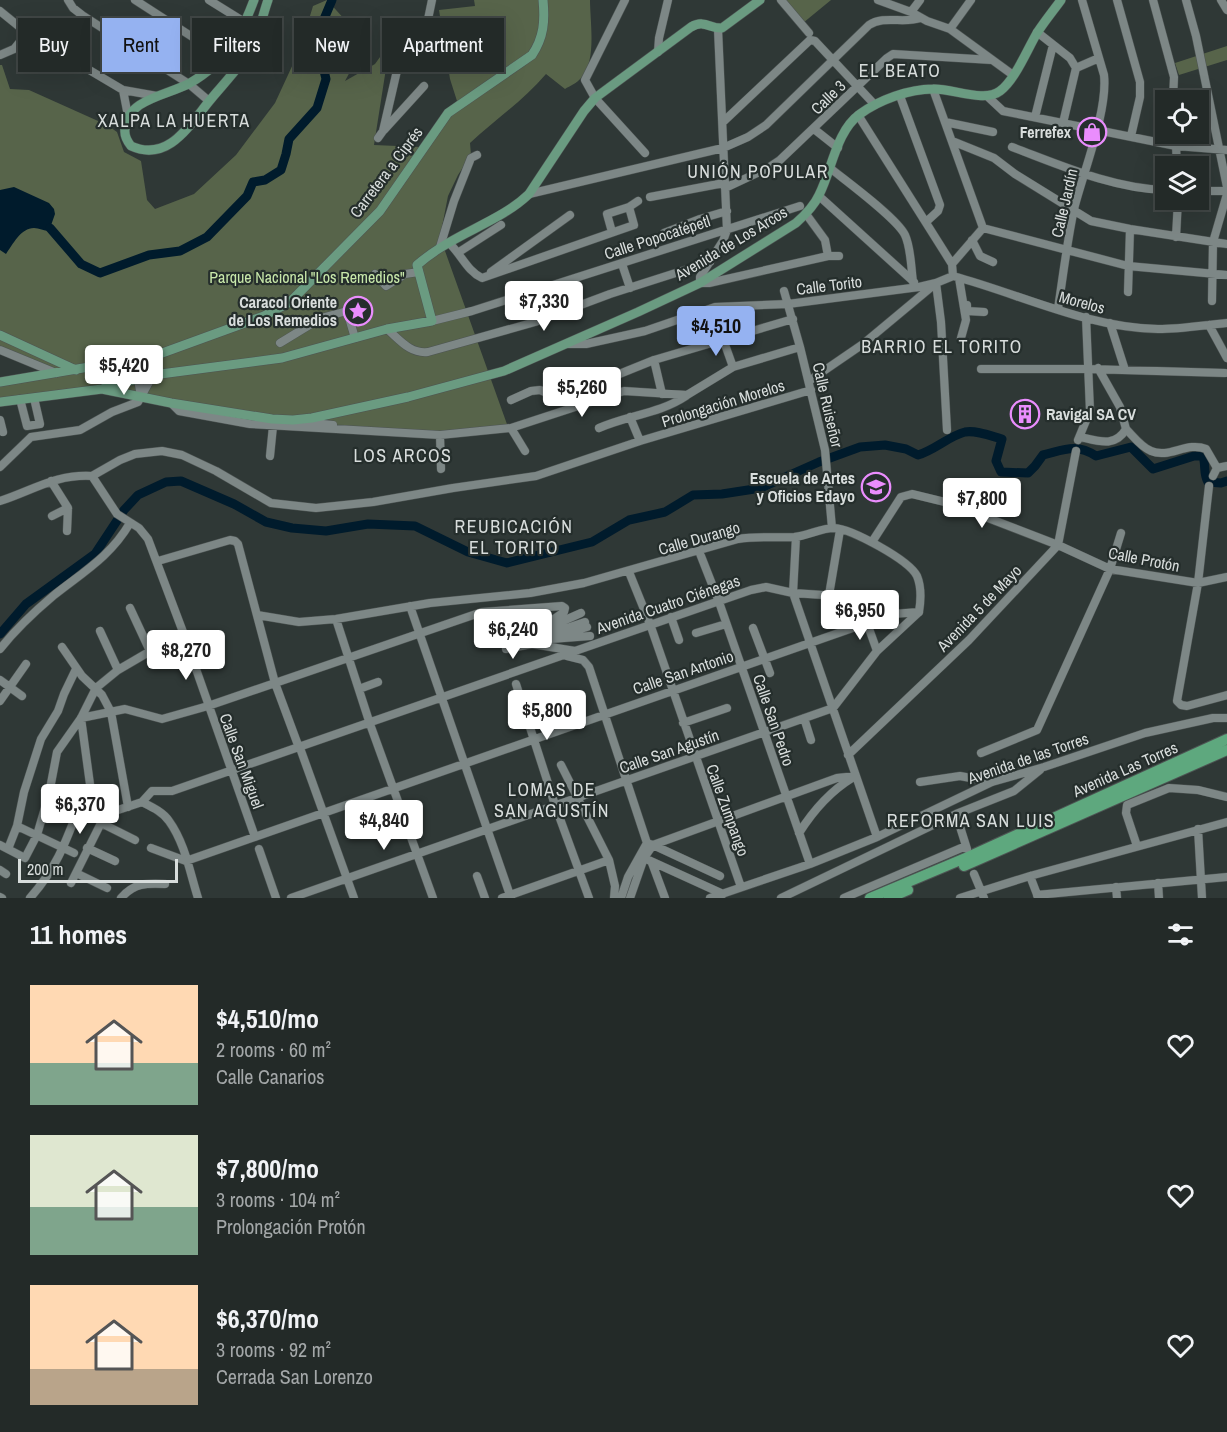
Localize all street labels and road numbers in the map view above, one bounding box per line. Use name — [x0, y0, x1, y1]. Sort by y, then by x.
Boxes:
street label: Calle 3 — [806, 75, 850, 119]
street label: Carretera a Ciprés — [345, 122, 427, 222]
street label: Calle Jardín — [1045, 166, 1083, 240]
street label: Avenida de Los Arcos — [670, 201, 791, 286]
street label: Calle Popocatépetl — [601, 209, 713, 264]
street label: Calle Torito — [795, 270, 863, 300]
street label: Morelos — [1057, 285, 1107, 319]
street label: Calle Ruiseñor — [808, 360, 849, 450]
street label: Prolongación Morelos — [659, 374, 787, 432]
street label: Calle Durango — [656, 516, 742, 560]
street label: Calle Protón — [1106, 541, 1182, 577]
street label: Avenida 5 de Mayo — [931, 560, 1026, 657]
street label: Avenida Cuatro Ciénegas — [592, 569, 743, 639]
street label: Calle San Antonio — [630, 644, 736, 700]
street label: Calle San Pedro — [748, 671, 800, 769]
street label: Calle San Miguel — [215, 710, 269, 812]
street label: Calle San Agustín — [616, 724, 722, 778]
street label: Avenida de las Torres — [964, 727, 1091, 789]
street label: Avenida Las Torres — [1068, 736, 1181, 802]
street label: Calle Zumpango — [701, 761, 755, 859]

